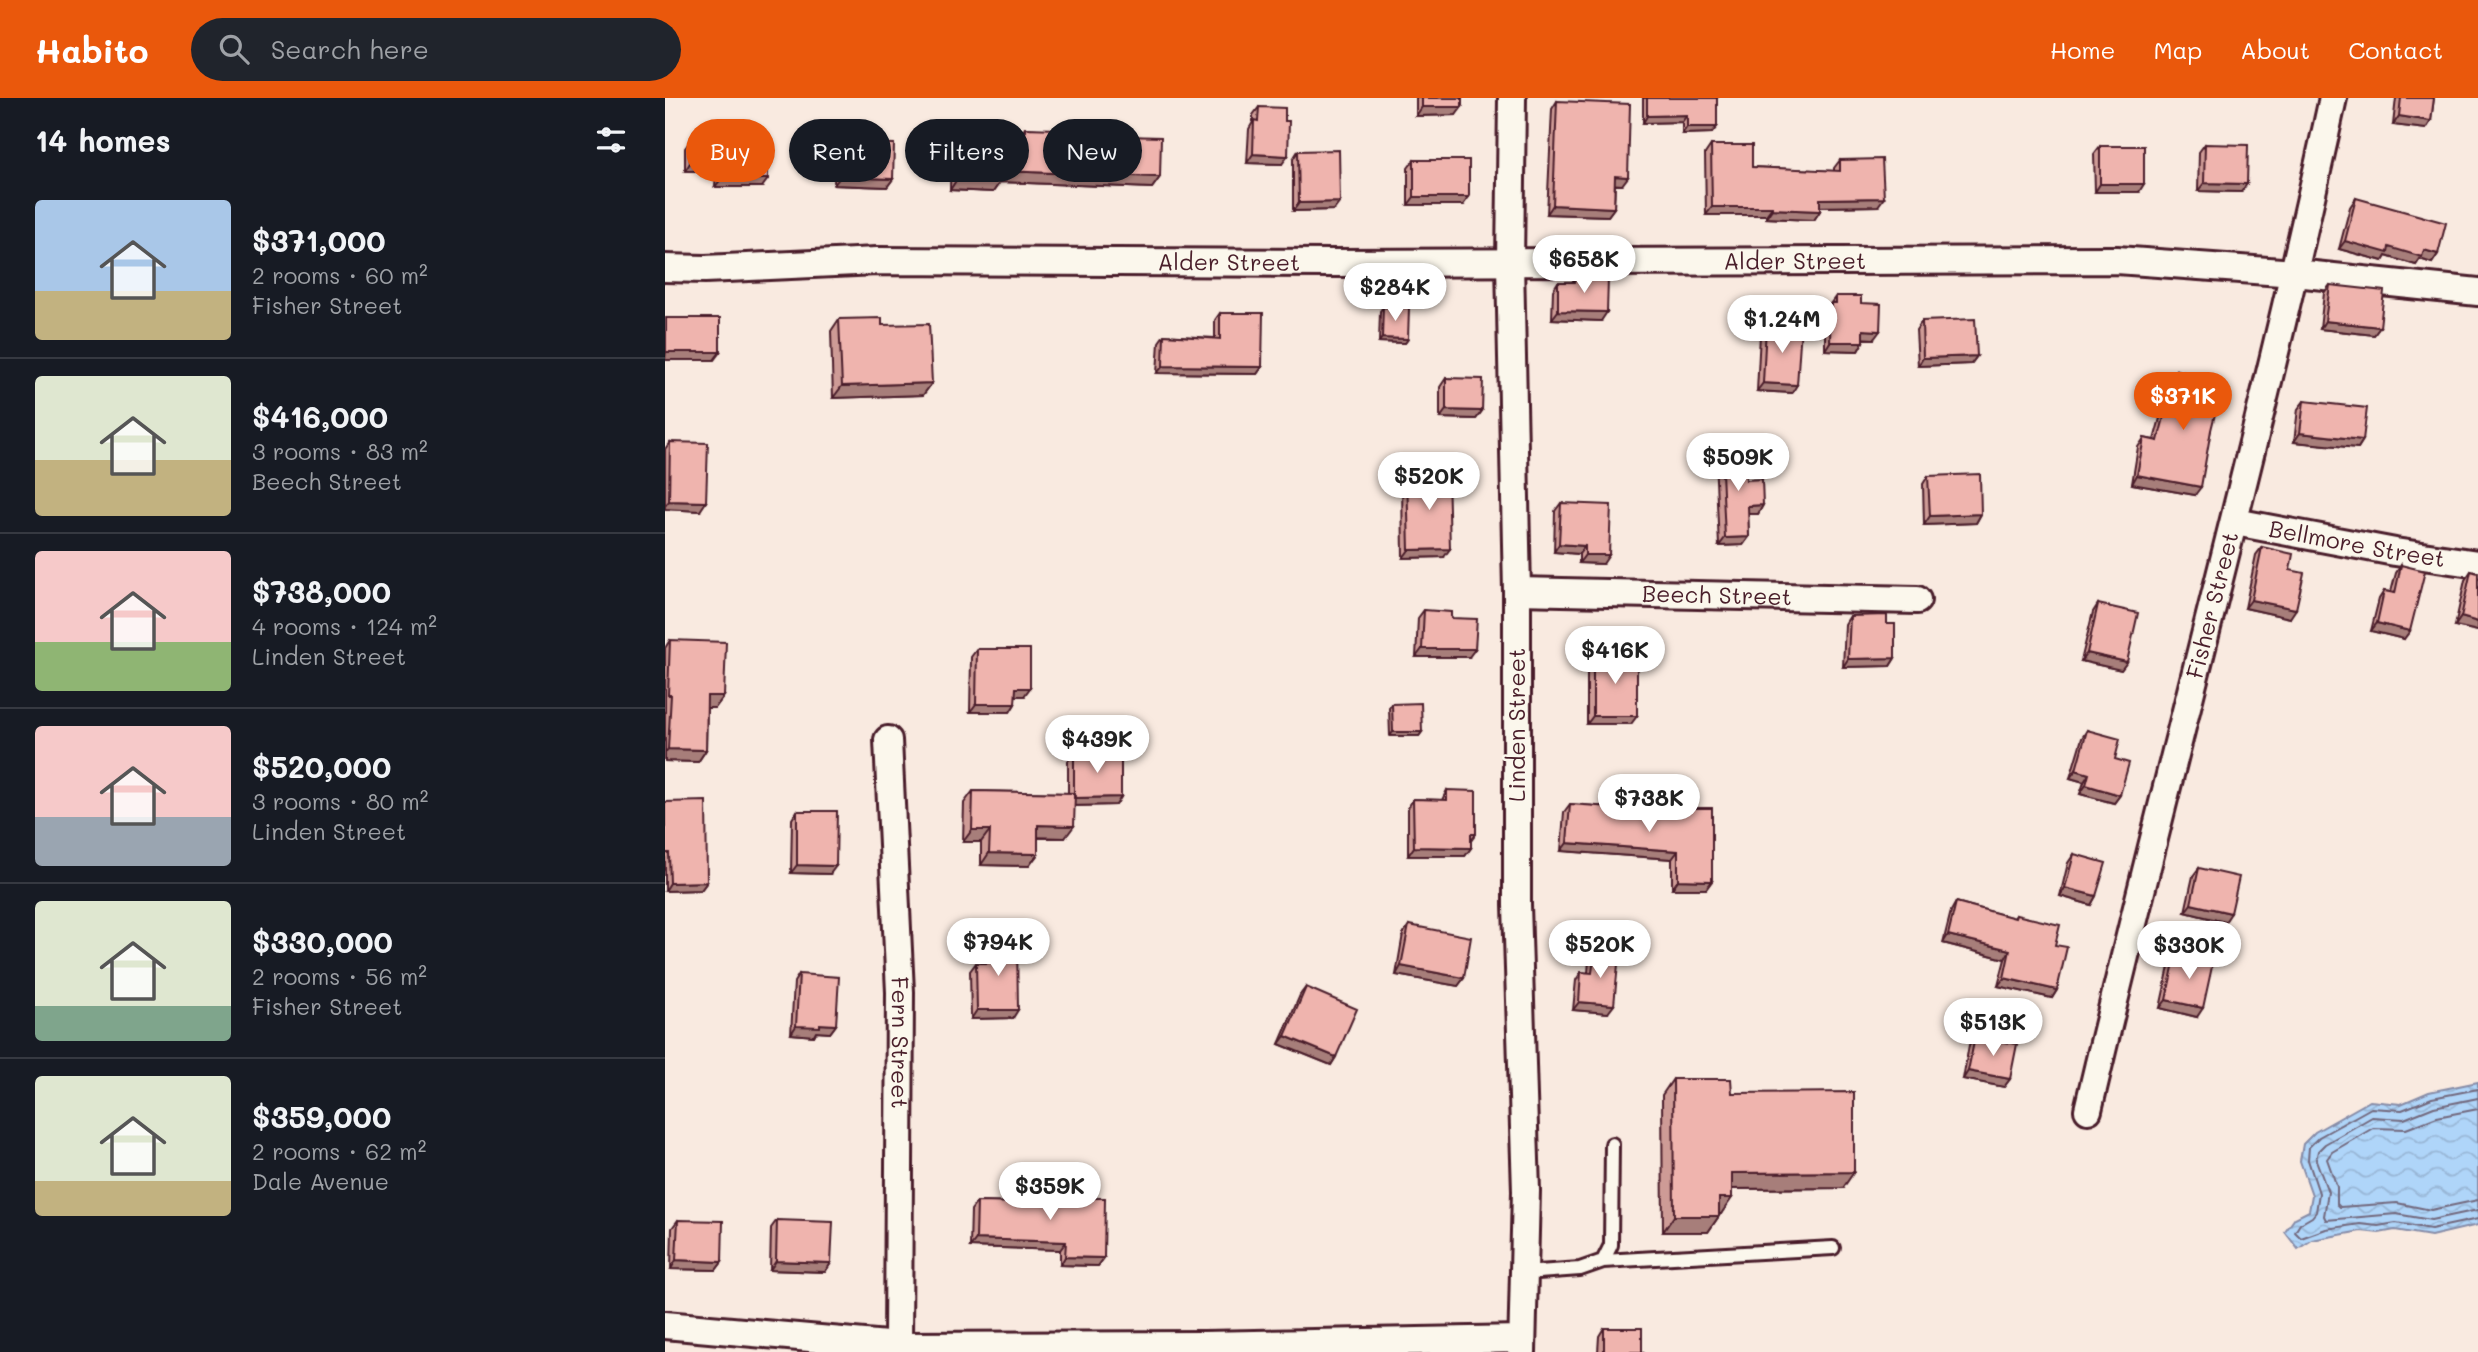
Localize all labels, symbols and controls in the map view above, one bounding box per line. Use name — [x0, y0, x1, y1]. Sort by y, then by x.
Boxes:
search box — [191, 18, 681, 81]
text: Habito — [35, 28, 149, 71]
icon: search — [215, 30, 253, 68]
text: Search here — [271, 32, 429, 66]
text: Home — [2050, 34, 2115, 65]
text: Map — [2153, 34, 2202, 65]
text: About — [2240, 34, 2310, 65]
text: Contact — [2348, 34, 2443, 65]
chip: Buy — [686, 119, 775, 182]
chip: Rent — [789, 119, 891, 182]
chip: Filters — [905, 119, 1029, 182]
chip: New — [1043, 119, 1142, 182]
text: 14 homes — [35, 120, 171, 160]
icon: filters — [592, 121, 630, 159]
text: $371,000 — [252, 220, 386, 260]
icon: home — [91, 228, 175, 312]
pin: $658K — [1535, 236, 1633, 295]
text: $658K — [1549, 243, 1619, 273]
street label: Alder Street — [1723, 245, 1866, 276]
street label: Alder Street — [1157, 246, 1300, 277]
text: 2 rooms · 60 m² — [252, 260, 428, 290]
pin: $284K — [1346, 264, 1444, 323]
text: $284K — [1359, 271, 1431, 301]
text: Fisher Street — [252, 290, 402, 320]
pin: $1.24M — [1725, 296, 1839, 355]
text: $1.24M — [1743, 303, 1821, 333]
pin: $371K — [2134, 372, 2232, 432]
text: $371K — [2150, 380, 2216, 410]
text: $416,000 — [252, 396, 388, 436]
icon: home — [91, 404, 175, 488]
pin: $509K — [1689, 434, 1787, 493]
text: 3 rooms · 83 m² — [252, 436, 428, 466]
text: $509K — [1702, 441, 1774, 471]
pin: $520K — [1380, 452, 1478, 512]
text: $520K — [1394, 460, 1464, 490]
text: Beech Street — [252, 466, 402, 496]
street label: Bellmore Street — [2267, 513, 2447, 573]
street label: Fisher Street — [2179, 528, 2244, 682]
text: $738,000 — [252, 571, 391, 611]
street label: Beech Street — [1642, 578, 1792, 611]
icon: home — [91, 579, 175, 663]
text: 4 rooms · 124 m² — [252, 611, 437, 641]
pin: $416K — [1566, 626, 1664, 686]
text: $416K — [1581, 634, 1649, 664]
text: Linden Street — [252, 641, 406, 671]
street label: Linden Street — [1501, 648, 1531, 802]
pin: $439K — [1048, 716, 1146, 775]
text: $439K — [1061, 723, 1133, 753]
text: $520,000 — [252, 746, 391, 786]
icon: home — [91, 754, 175, 838]
pin: $738K — [1600, 774, 1698, 834]
text: $738K — [1614, 782, 1684, 812]
text: 3 rooms · 80 m² — [252, 786, 428, 816]
text: Linden Street — [252, 816, 406, 846]
pin: $794K — [949, 918, 1047, 978]
pin: $520K — [1551, 920, 1649, 980]
text: $330,000 — [252, 921, 393, 961]
pin: $330K — [2140, 922, 2238, 981]
text: $794K — [963, 926, 1033, 956]
text: $520K — [1565, 928, 1635, 958]
icon: home — [91, 929, 175, 1013]
text: $330K — [2153, 929, 2225, 959]
text: 2 rooms · 56 m² — [252, 961, 427, 991]
street label: Fern Street — [885, 976, 916, 1109]
text: Fisher Street — [252, 991, 402, 1021]
pin: $513K — [1944, 998, 2042, 1058]
text: $513K — [1960, 1006, 2026, 1036]
text: $359,000 — [252, 1096, 391, 1136]
icon: home — [91, 1104, 175, 1188]
text: 2 rooms · 62 m² — [252, 1136, 426, 1166]
pin: $359K — [1001, 1162, 1099, 1222]
text: Dale Avenue — [252, 1166, 389, 1196]
text: $359K — [1015, 1170, 1085, 1200]

